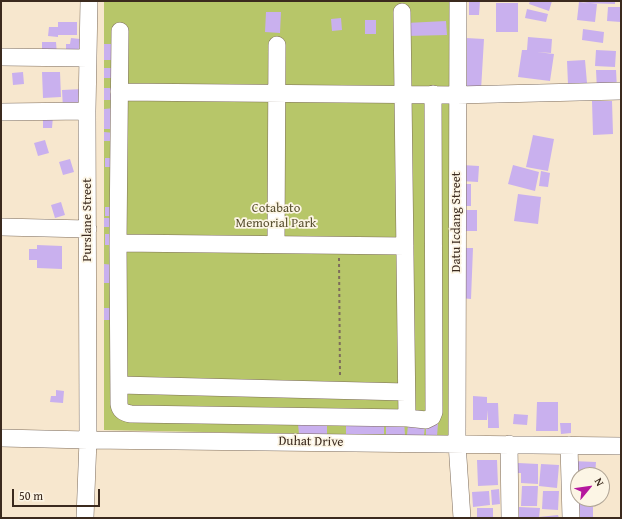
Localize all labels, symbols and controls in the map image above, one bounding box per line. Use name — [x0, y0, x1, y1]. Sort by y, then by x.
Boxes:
street label: Datu Icdang Street — [449, 172, 465, 272]
street label: Purslane Street — [80, 178, 96, 262]
park label: Cotabato Memorial Park — [236, 201, 316, 232]
street label: Duhat Drive — [278, 434, 344, 450]
north arrow — [570, 467, 610, 507]
text: N — [591, 475, 608, 489]
scale bar — [14, 481, 102, 507]
text: 50 m — [19, 487, 43, 504]

